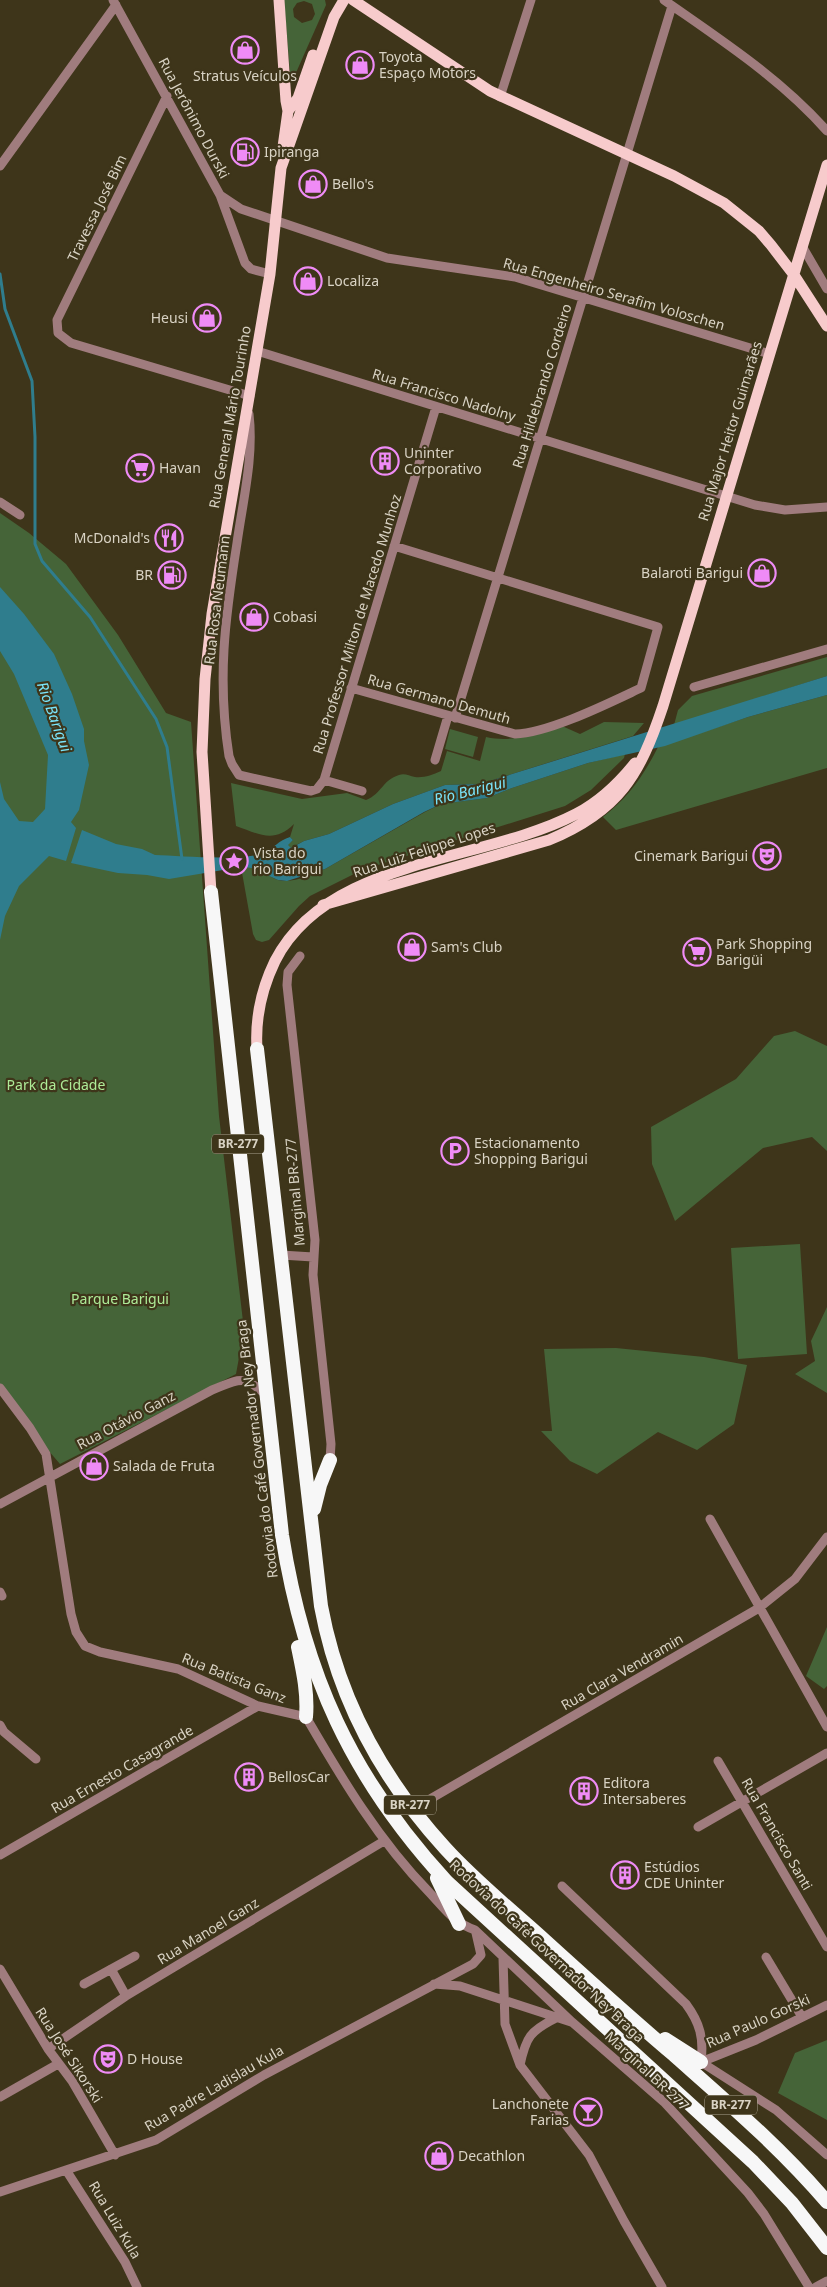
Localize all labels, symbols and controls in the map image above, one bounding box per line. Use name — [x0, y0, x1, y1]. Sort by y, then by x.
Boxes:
shop icon: Stratus Veículos — [230, 35, 260, 65]
place label: Toyota Espaço Motors — [379, 47, 476, 82]
shop icon: Toyota Espaço Motors — [345, 50, 375, 80]
street label: Rua Jerônimo Durski — [154, 54, 234, 182]
place label: Stratus Veículos — [193, 66, 297, 85]
fuel station icon: Ipiranga — [230, 137, 260, 167]
place label: Ipiranga — [264, 142, 319, 161]
street label: Travessa José Bim — [62, 151, 131, 264]
shop icon: Bello's — [298, 169, 328, 199]
place label: Bello's — [332, 174, 374, 193]
street label: Rua Engenheiro Serafim Voloschen — [501, 253, 727, 334]
shop icon: Localiza — [293, 266, 323, 296]
place label: Localiza — [327, 271, 379, 290]
street label: Rua Hildebrando Cordeiro — [507, 301, 576, 470]
shop icon: Heusi — [192, 303, 222, 333]
place label: Heusi — [151, 308, 188, 327]
street label: Rua General Mário Tourinho — [204, 324, 255, 510]
street label: Rua Major Heitor Guimarães — [693, 338, 766, 523]
street label: Rua Francisco Nadolny — [370, 364, 519, 426]
place label: Uninter Corporativo — [404, 443, 482, 478]
building icon: Uninter Corporativo — [370, 446, 400, 476]
supermarket icon: Havan — [125, 453, 155, 483]
place label: Havan — [159, 458, 201, 477]
street label: Rua Professor Milton de Macedo Munhoz — [308, 491, 405, 756]
restaurant icon: McDonald's — [154, 523, 184, 553]
place label: McDonald's — [74, 528, 150, 547]
street label: Rua Rosa Neumann — [199, 534, 234, 665]
shop icon: Balaroti Barigui — [747, 558, 777, 588]
fuel station icon: BR — [157, 560, 187, 590]
place label: Balaroti Barigui — [641, 563, 743, 582]
place label: BR — [135, 565, 153, 584]
shop icon: Cobasi — [239, 602, 269, 632]
place label: Cobasi — [273, 607, 317, 626]
street label: Rua Germano Demuth — [365, 669, 513, 728]
water label: Rio Barigui — [33, 679, 77, 756]
water label: Rio Barigui — [432, 771, 509, 809]
street label: Rua Luiz Felippe Lopes — [350, 817, 498, 882]
theatre icon: Cinemark Barigui — [752, 841, 782, 871]
place label: Vista do rio Barigui — [253, 843, 322, 878]
place icon: Vista do rio Barigui — [219, 846, 249, 876]
place label: Cinemark Barigui — [634, 846, 748, 865]
shop icon: Sam's Club — [397, 932, 427, 962]
place label: Park Shopping Barigüi — [716, 934, 812, 969]
place label: Sam's Club — [431, 937, 502, 956]
supermarket icon: Park Shopping Barigüi — [682, 937, 712, 967]
park label: Park da Cidade — [7, 1075, 105, 1094]
place label: Estacionamento Shopping Barigui — [474, 1133, 588, 1168]
road number: BR-277 — [212, 1134, 264, 1154]
parking icon: Estacionamento Shopping Barigui — [440, 1136, 470, 1166]
street label: Marginal BR-277 — [280, 1137, 309, 1247]
park label: Parque Barigui — [71, 1289, 169, 1308]
street label: Rodovia do Café Governador Ney Braga — [231, 1319, 282, 1579]
street label: Rua Otávio Ganz — [73, 1385, 179, 1453]
shop icon: Salada de Fruta — [79, 1451, 109, 1481]
place label: Salada de Fruta — [113, 1456, 215, 1475]
street label: Rua Clara Vendramin — [557, 1629, 686, 1714]
street label: Rua Batista Ganz — [179, 1648, 290, 1707]
street label: Rua Ernesto Casagrande — [47, 1720, 196, 1817]
building icon: BellosCar — [234, 1762, 264, 1792]
place label: BellosCar — [268, 1767, 330, 1786]
place label: Editora Intersaberes — [603, 1773, 687, 1808]
street label: Rua Francisco Santi — [737, 1774, 817, 1893]
building icon: Editora Intersaberes — [569, 1776, 599, 1806]
road number: BR-277 — [384, 1796, 436, 1814]
street label: Rodovia do Café Governador Ney Braga — [446, 1855, 649, 2046]
place label: Estúdios CDE Uninter — [644, 1857, 725, 1892]
building icon: Estúdios CDE Uninter — [610, 1860, 640, 1890]
street label: Rua Manoel Ganz — [154, 1893, 262, 1968]
street label: Rua Paulo Gorski — [703, 1989, 813, 2052]
street label: Rua José Sikorski — [31, 2003, 107, 2106]
street label: Marginal BR-277 — [601, 2027, 694, 2115]
street label: Rua Padre Ladislau Kula — [141, 2040, 287, 2135]
theatre icon: D House — [93, 2044, 123, 2074]
place label: D House — [127, 2049, 183, 2068]
place label: Lanchonete Farias — [492, 2094, 569, 2129]
road number: BR-277 — [705, 2096, 757, 2114]
bar icon: Lanchonete Farias — [573, 2097, 603, 2127]
shop icon: Decathlon — [424, 2141, 454, 2171]
place label: Decathlon — [458, 2146, 525, 2165]
street label: Rua Luiz Kula — [85, 2177, 146, 2262]

